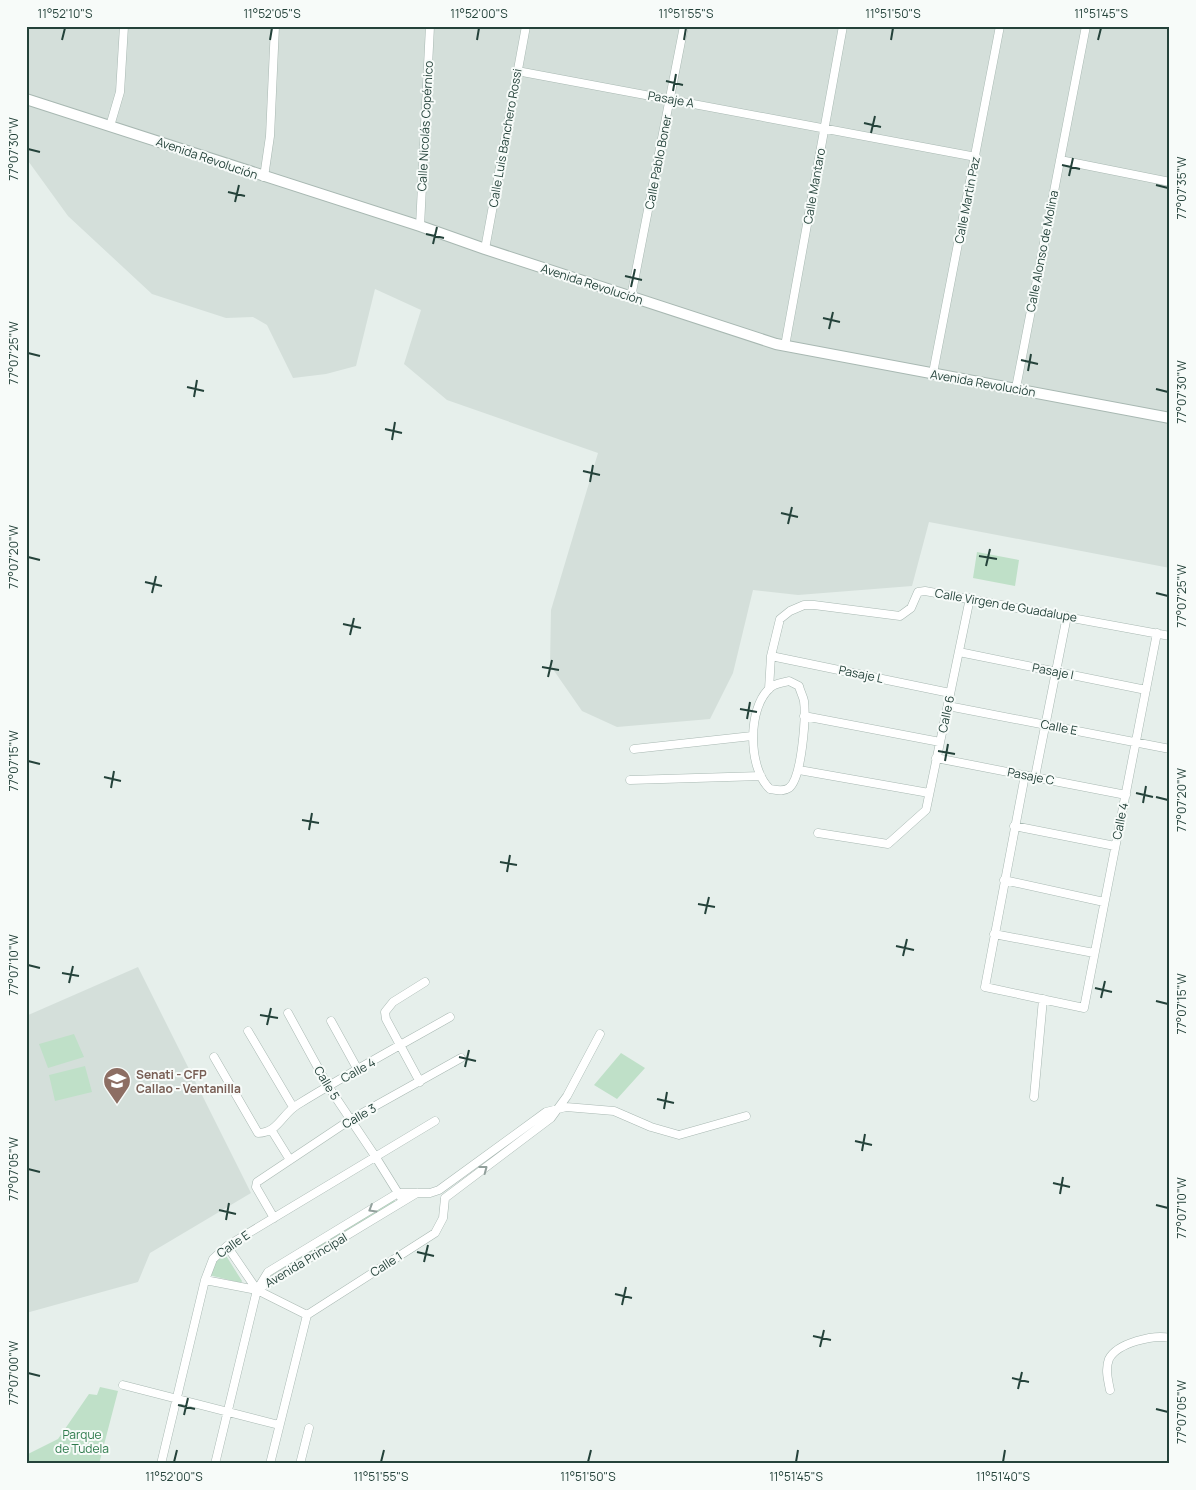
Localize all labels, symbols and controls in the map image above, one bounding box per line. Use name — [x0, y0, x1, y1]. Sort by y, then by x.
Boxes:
text: 11°52'10"S — [38, 5, 92, 22]
text: 11°52'05"S — [243, 5, 301, 22]
text: 11°52'00"S — [450, 5, 508, 22]
text: 11°51'55"S — [659, 5, 713, 22]
text: 11°51'50"S — [865, 5, 921, 22]
text: 11°51'45"S — [1074, 5, 1128, 22]
street label: Calle Nicolás Copérnico — [413, 60, 437, 192]
street label: Calle Luis Banchero Rossi — [484, 67, 526, 209]
street label: Pasaje A — [647, 87, 696, 111]
street label: Calle Pablo Boner — [640, 113, 676, 211]
text: 77°07'30"W — [5, 116, 22, 181]
street label: Avenida Revolución — [154, 133, 260, 183]
street label: Calle Mantaro — [799, 147, 829, 225]
street label: Calle Martin Paz — [950, 155, 984, 245]
text: 77°07'35"W — [1173, 156, 1190, 220]
street label: Calle Alonso de Molina — [1022, 189, 1062, 313]
street label: Avenida Revolución — [539, 259, 645, 309]
text: 77°07'25"W — [5, 321, 22, 385]
text: 77°07'30"W — [1173, 359, 1190, 424]
street label: Avenida Revolución — [929, 365, 1037, 401]
text: 77°07'20"W — [5, 524, 22, 589]
text: 77°07'25"W — [1173, 564, 1190, 628]
street label: Calle Virgen de Guadalupe — [934, 584, 1078, 626]
street label: Pasaje I — [1031, 659, 1075, 683]
street label: Pasaje L — [837, 661, 885, 687]
street label: Calle 6 — [934, 694, 958, 734]
street label: Calle E — [1039, 715, 1079, 739]
text: 77°07'15"W — [5, 730, 22, 792]
street label: Pasaje C — [1006, 763, 1056, 789]
text: 77°07'20"W — [1173, 767, 1190, 832]
street label: Calle 4 — [1108, 801, 1132, 841]
text: 77°07'10"W — [5, 933, 22, 996]
text: 77°07'15"W — [1173, 973, 1190, 1035]
street label: Calle 4 — [338, 1054, 378, 1086]
street label: Calle 5 — [310, 1063, 344, 1103]
school or university icon: Senati - CFP Callao - Ventanilla — [102, 1066, 132, 1105]
place label: Senati - CFP Callao - Ventanilla — [136, 1066, 241, 1097]
street label: Calle 3 — [339, 1099, 379, 1133]
text: 77°07'05"W — [5, 1136, 22, 1201]
one-way arrow — [478, 1166, 488, 1175]
text: 77°07'10"W — [1173, 1176, 1190, 1239]
one-way arrow — [369, 1202, 378, 1212]
street label: Calle E — [213, 1226, 253, 1262]
street label: Avenida Principal — [262, 1229, 350, 1291]
street label: Calle 1 — [367, 1247, 405, 1281]
text: 77°07'00"W — [5, 1340, 22, 1405]
text: 77°07'05"W — [1173, 1379, 1190, 1444]
park label: Parque de Tudela — [55, 1426, 109, 1457]
text: 11°52'00"S — [145, 1468, 203, 1485]
text: 11°51'55"S — [354, 1468, 408, 1485]
text: 11°51'50"S — [560, 1468, 616, 1485]
text: 11°51'45"S — [769, 1468, 823, 1485]
text: 11°51'40"S — [976, 1468, 1030, 1485]

